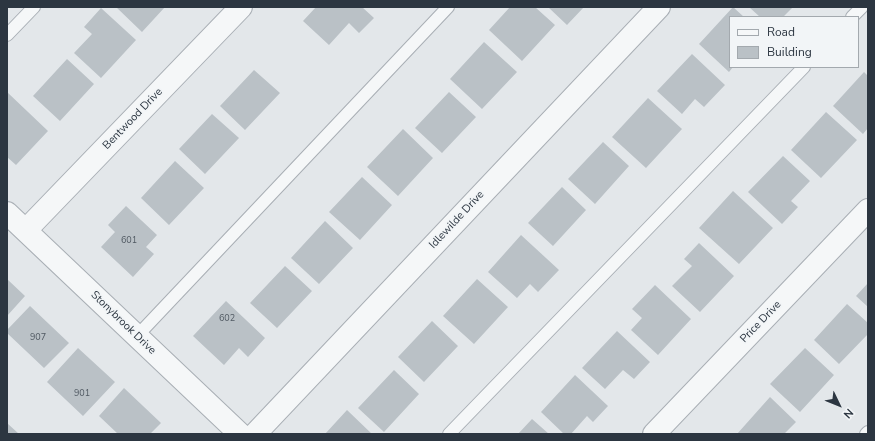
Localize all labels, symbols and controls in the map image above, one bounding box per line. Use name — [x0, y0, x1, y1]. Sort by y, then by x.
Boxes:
legend — [729, 16, 859, 68]
text: Road — [767, 24, 795, 40]
text: Building — [767, 44, 812, 60]
street label: Bentwood Drive — [100, 86, 166, 152]
street label: Idlewilde Drive — [427, 188, 487, 252]
house number: 601 — [121, 236, 137, 246]
street label: Stonybrook Drive — [88, 289, 158, 357]
street label: Price Drive — [738, 298, 784, 346]
house number: 602 — [219, 314, 235, 324]
house number: 907 — [30, 333, 46, 343]
north arrow — [819, 385, 859, 425]
house number: 901 — [74, 389, 90, 399]
text: N — [840, 405, 856, 422]

